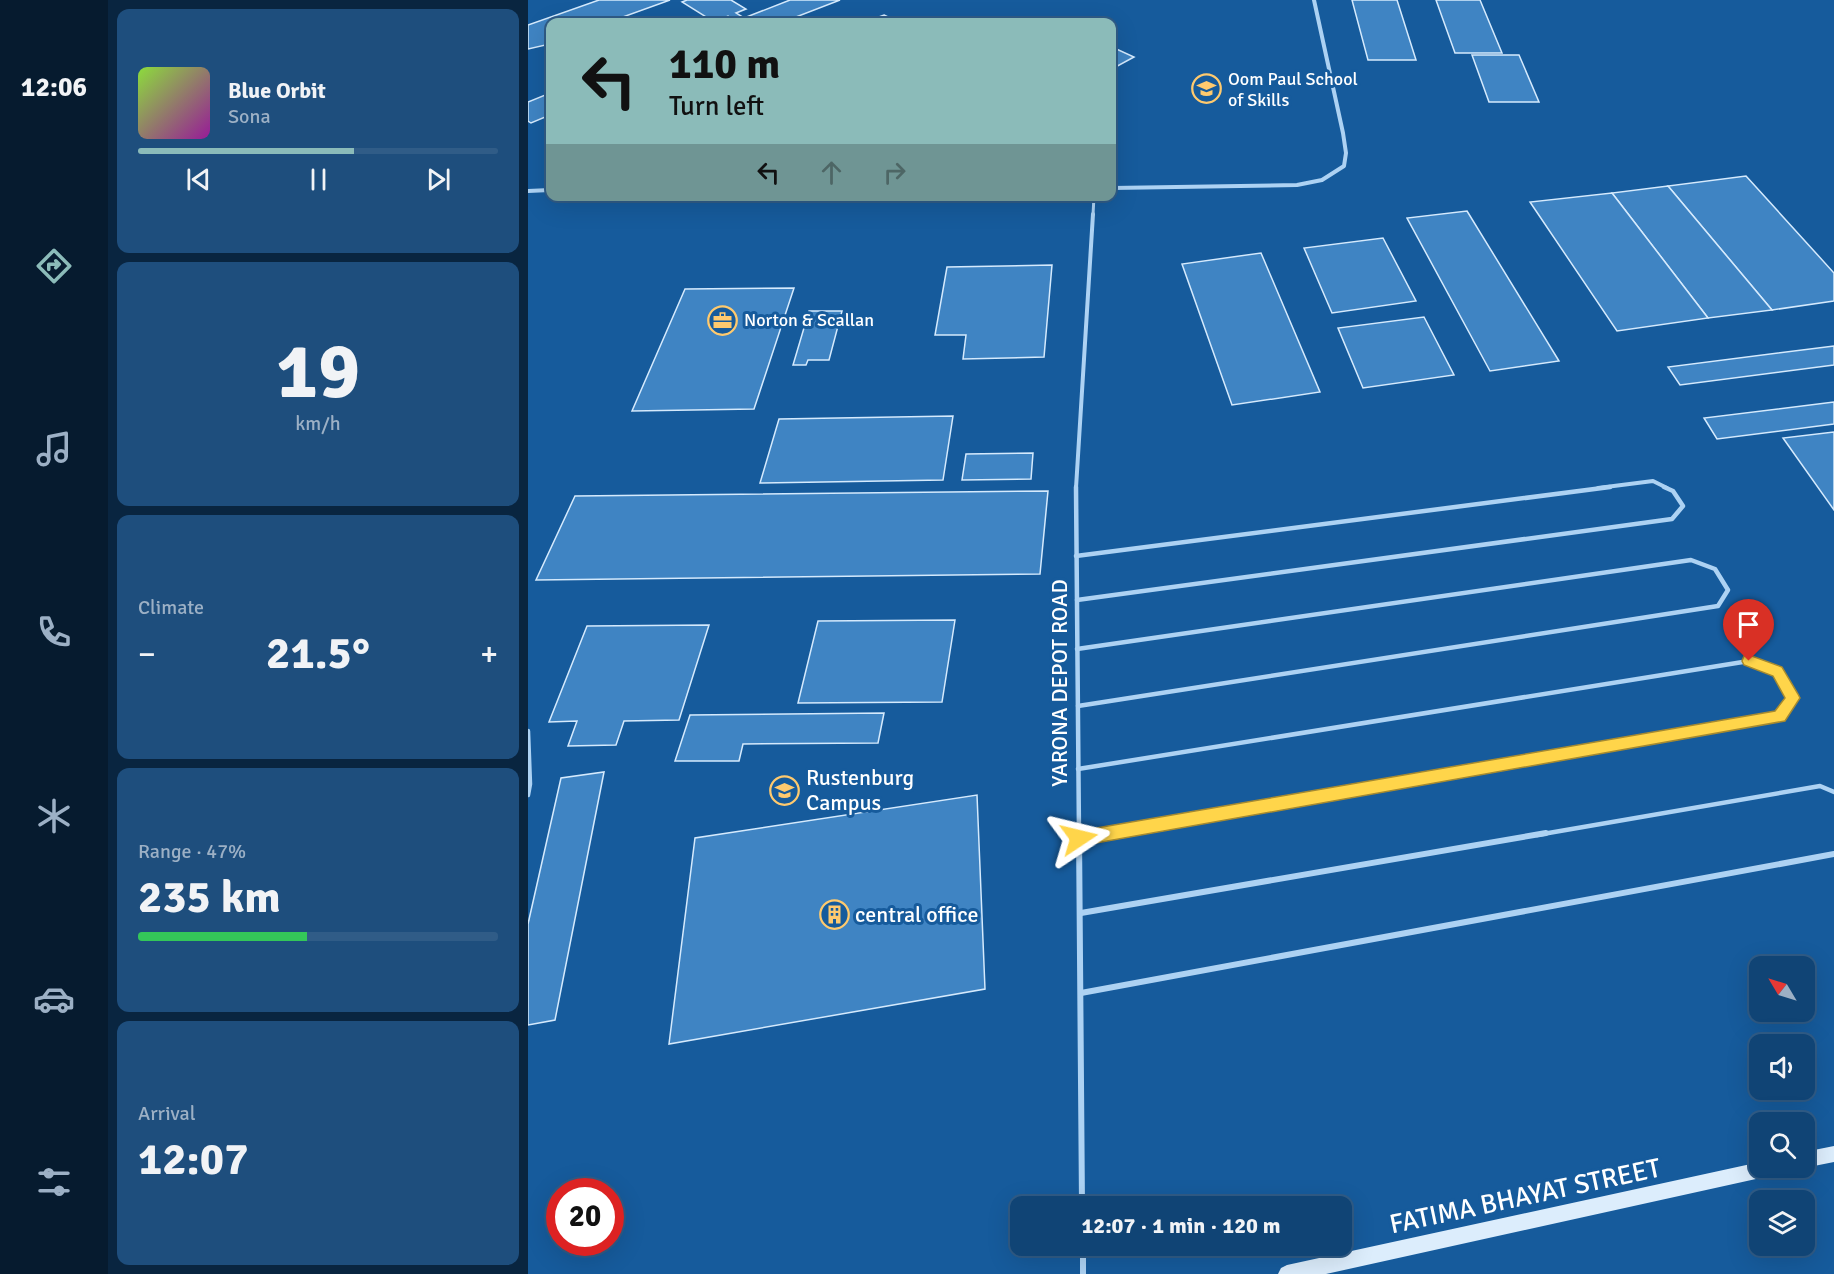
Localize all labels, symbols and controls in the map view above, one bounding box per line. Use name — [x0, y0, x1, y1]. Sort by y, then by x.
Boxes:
text: 110 m — [669, 39, 780, 90]
icon: left — [570, 42, 648, 120]
place label: Oom Paul School of Skills — [1228, 68, 1358, 111]
text: 12:06 — [21, 71, 87, 104]
school or university icon: Oom Paul School of Skills — [1191, 73, 1223, 105]
text: Blue Orbit — [228, 77, 326, 104]
text: Turn left — [669, 90, 764, 123]
text: Sona — [228, 104, 271, 129]
icon: left — [752, 156, 785, 189]
icon: ahead — [815, 156, 848, 189]
icon: right — [878, 156, 911, 189]
icon: previous — [182, 163, 215, 196]
icon: pause — [302, 163, 335, 196]
icon: next — [422, 163, 455, 196]
icon: directions — [33, 245, 75, 287]
office icon: Norton & Scallan — [707, 304, 739, 336]
place label: Norton & Scallan — [744, 309, 874, 331]
text: 19 — [276, 324, 360, 420]
text: km/h — [295, 411, 341, 436]
icon: music — [33, 428, 75, 470]
street label: YARONA DEPOT ROAD — [1046, 579, 1073, 787]
text: Climate — [138, 595, 204, 620]
pin — [1723, 599, 1774, 661]
icon: arrive — [1732, 608, 1765, 641]
icon: phone — [33, 611, 75, 653]
text: 21.5° — [266, 626, 370, 681]
text: − — [138, 634, 156, 675]
text: + — [480, 634, 498, 675]
place label: Rustenburg Campus — [806, 764, 914, 816]
school or university icon: Rustenburg Campus — [769, 774, 801, 806]
icon: climate — [33, 795, 75, 837]
position arrow — [1047, 806, 1111, 870]
text: Range · 47% — [138, 839, 246, 864]
text: 235 km — [138, 870, 281, 925]
building icon: central office — [818, 898, 850, 930]
place label: central office — [855, 901, 978, 928]
north arrow — [1749, 956, 1815, 1022]
map controls — [1749, 956, 1815, 1256]
icon: car — [33, 978, 75, 1020]
button: sound — [1749, 1034, 1815, 1100]
text: Arrival — [138, 1101, 196, 1126]
button: search — [1749, 1112, 1815, 1178]
text: 12:07 — [138, 1132, 248, 1187]
street label: FATIMA BHAYAT STREET — [1387, 1151, 1664, 1241]
icon: filters — [33, 1161, 75, 1203]
speed limit sign: 20 — [546, 1178, 624, 1256]
button: layers — [1749, 1190, 1815, 1256]
text: 12:07 · 1 min · 120 m — [1081, 1212, 1281, 1239]

